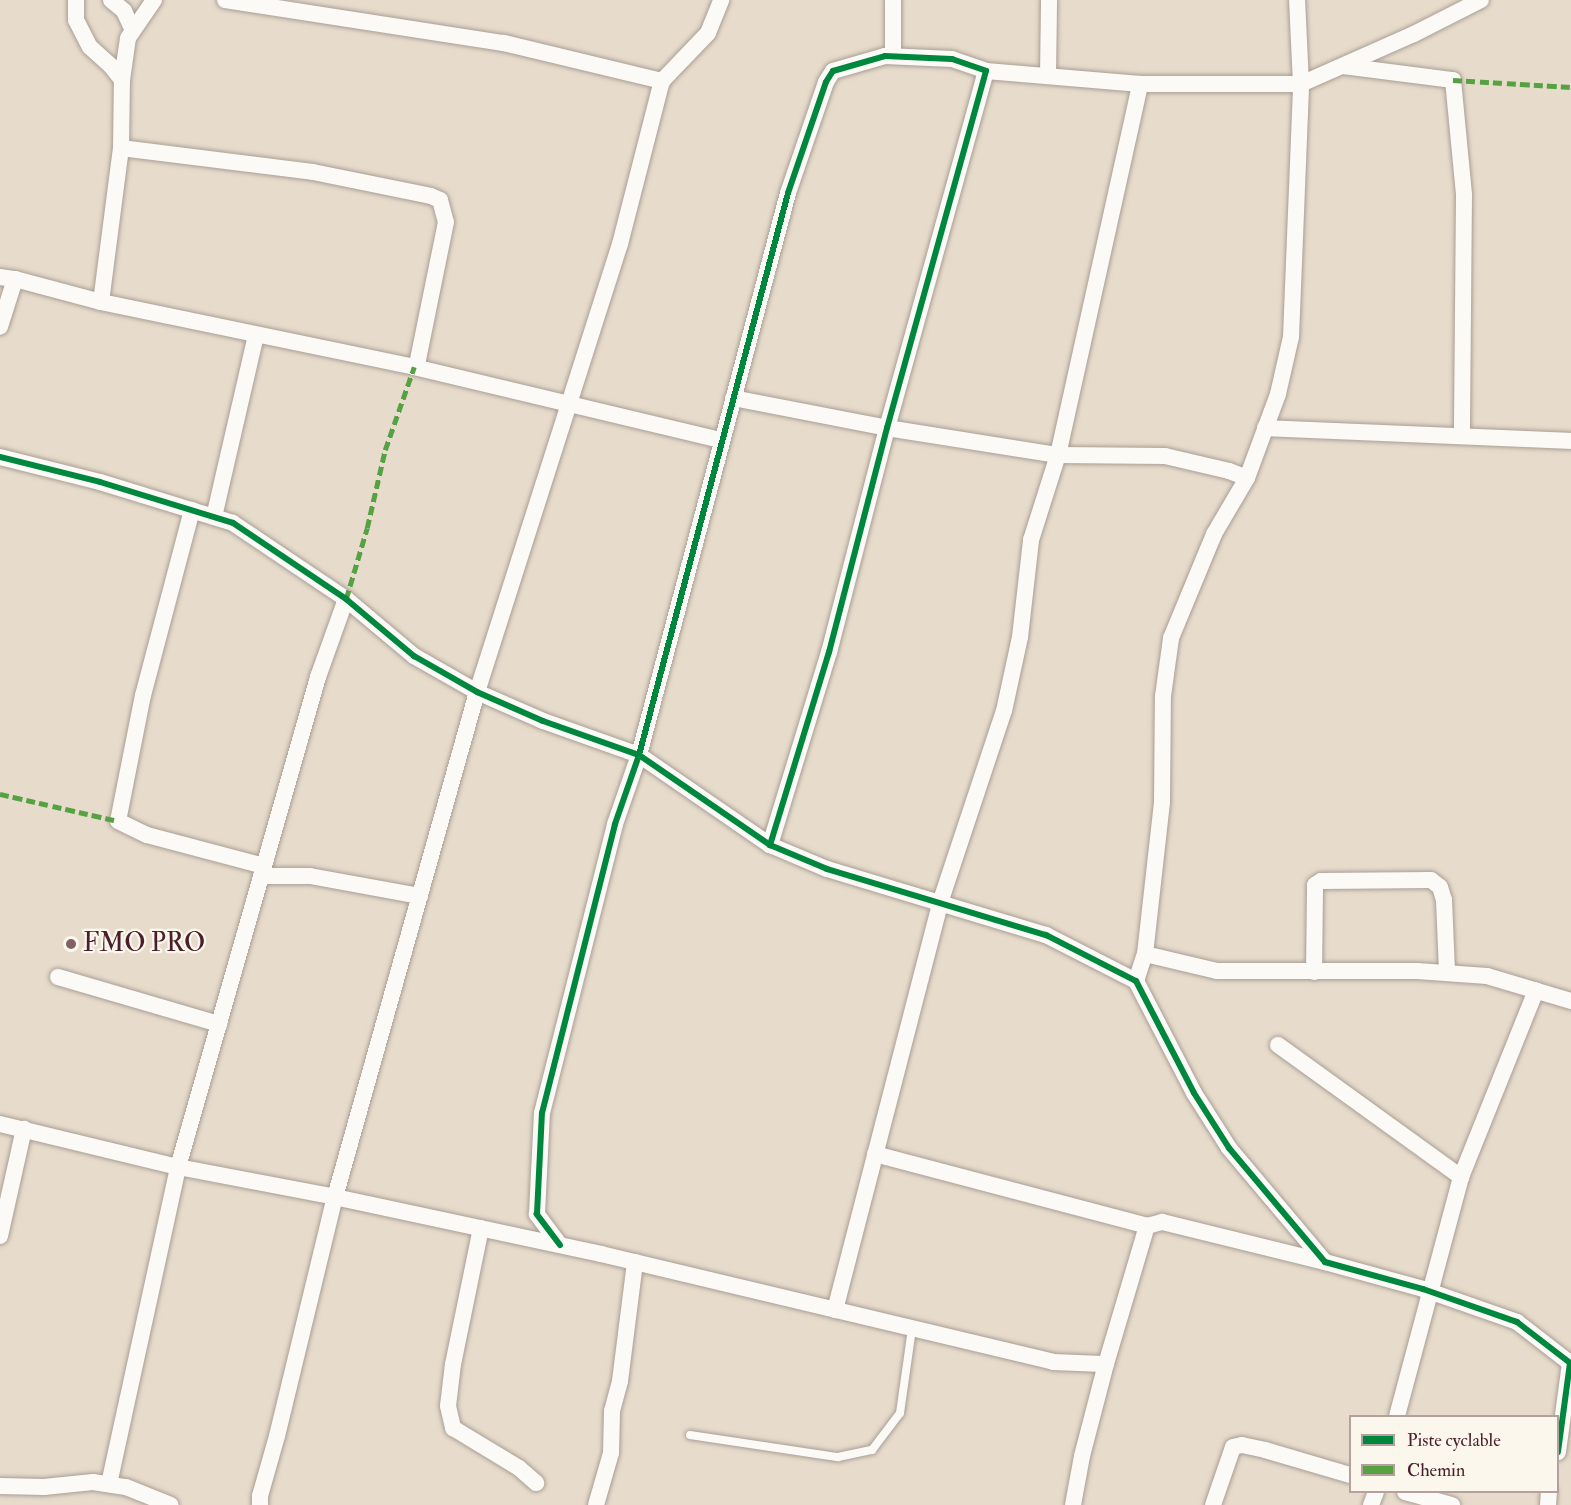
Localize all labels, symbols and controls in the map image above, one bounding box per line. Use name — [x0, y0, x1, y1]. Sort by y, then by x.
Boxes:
place label: FMO PRO — [83, 928, 205, 960]
marker: FMO PRO — [64, 937, 78, 951]
legend — [1349, 1415, 1559, 1493]
text: Piste cyclable — [1407, 1429, 1501, 1452]
text: Chemin — [1407, 1459, 1465, 1482]

